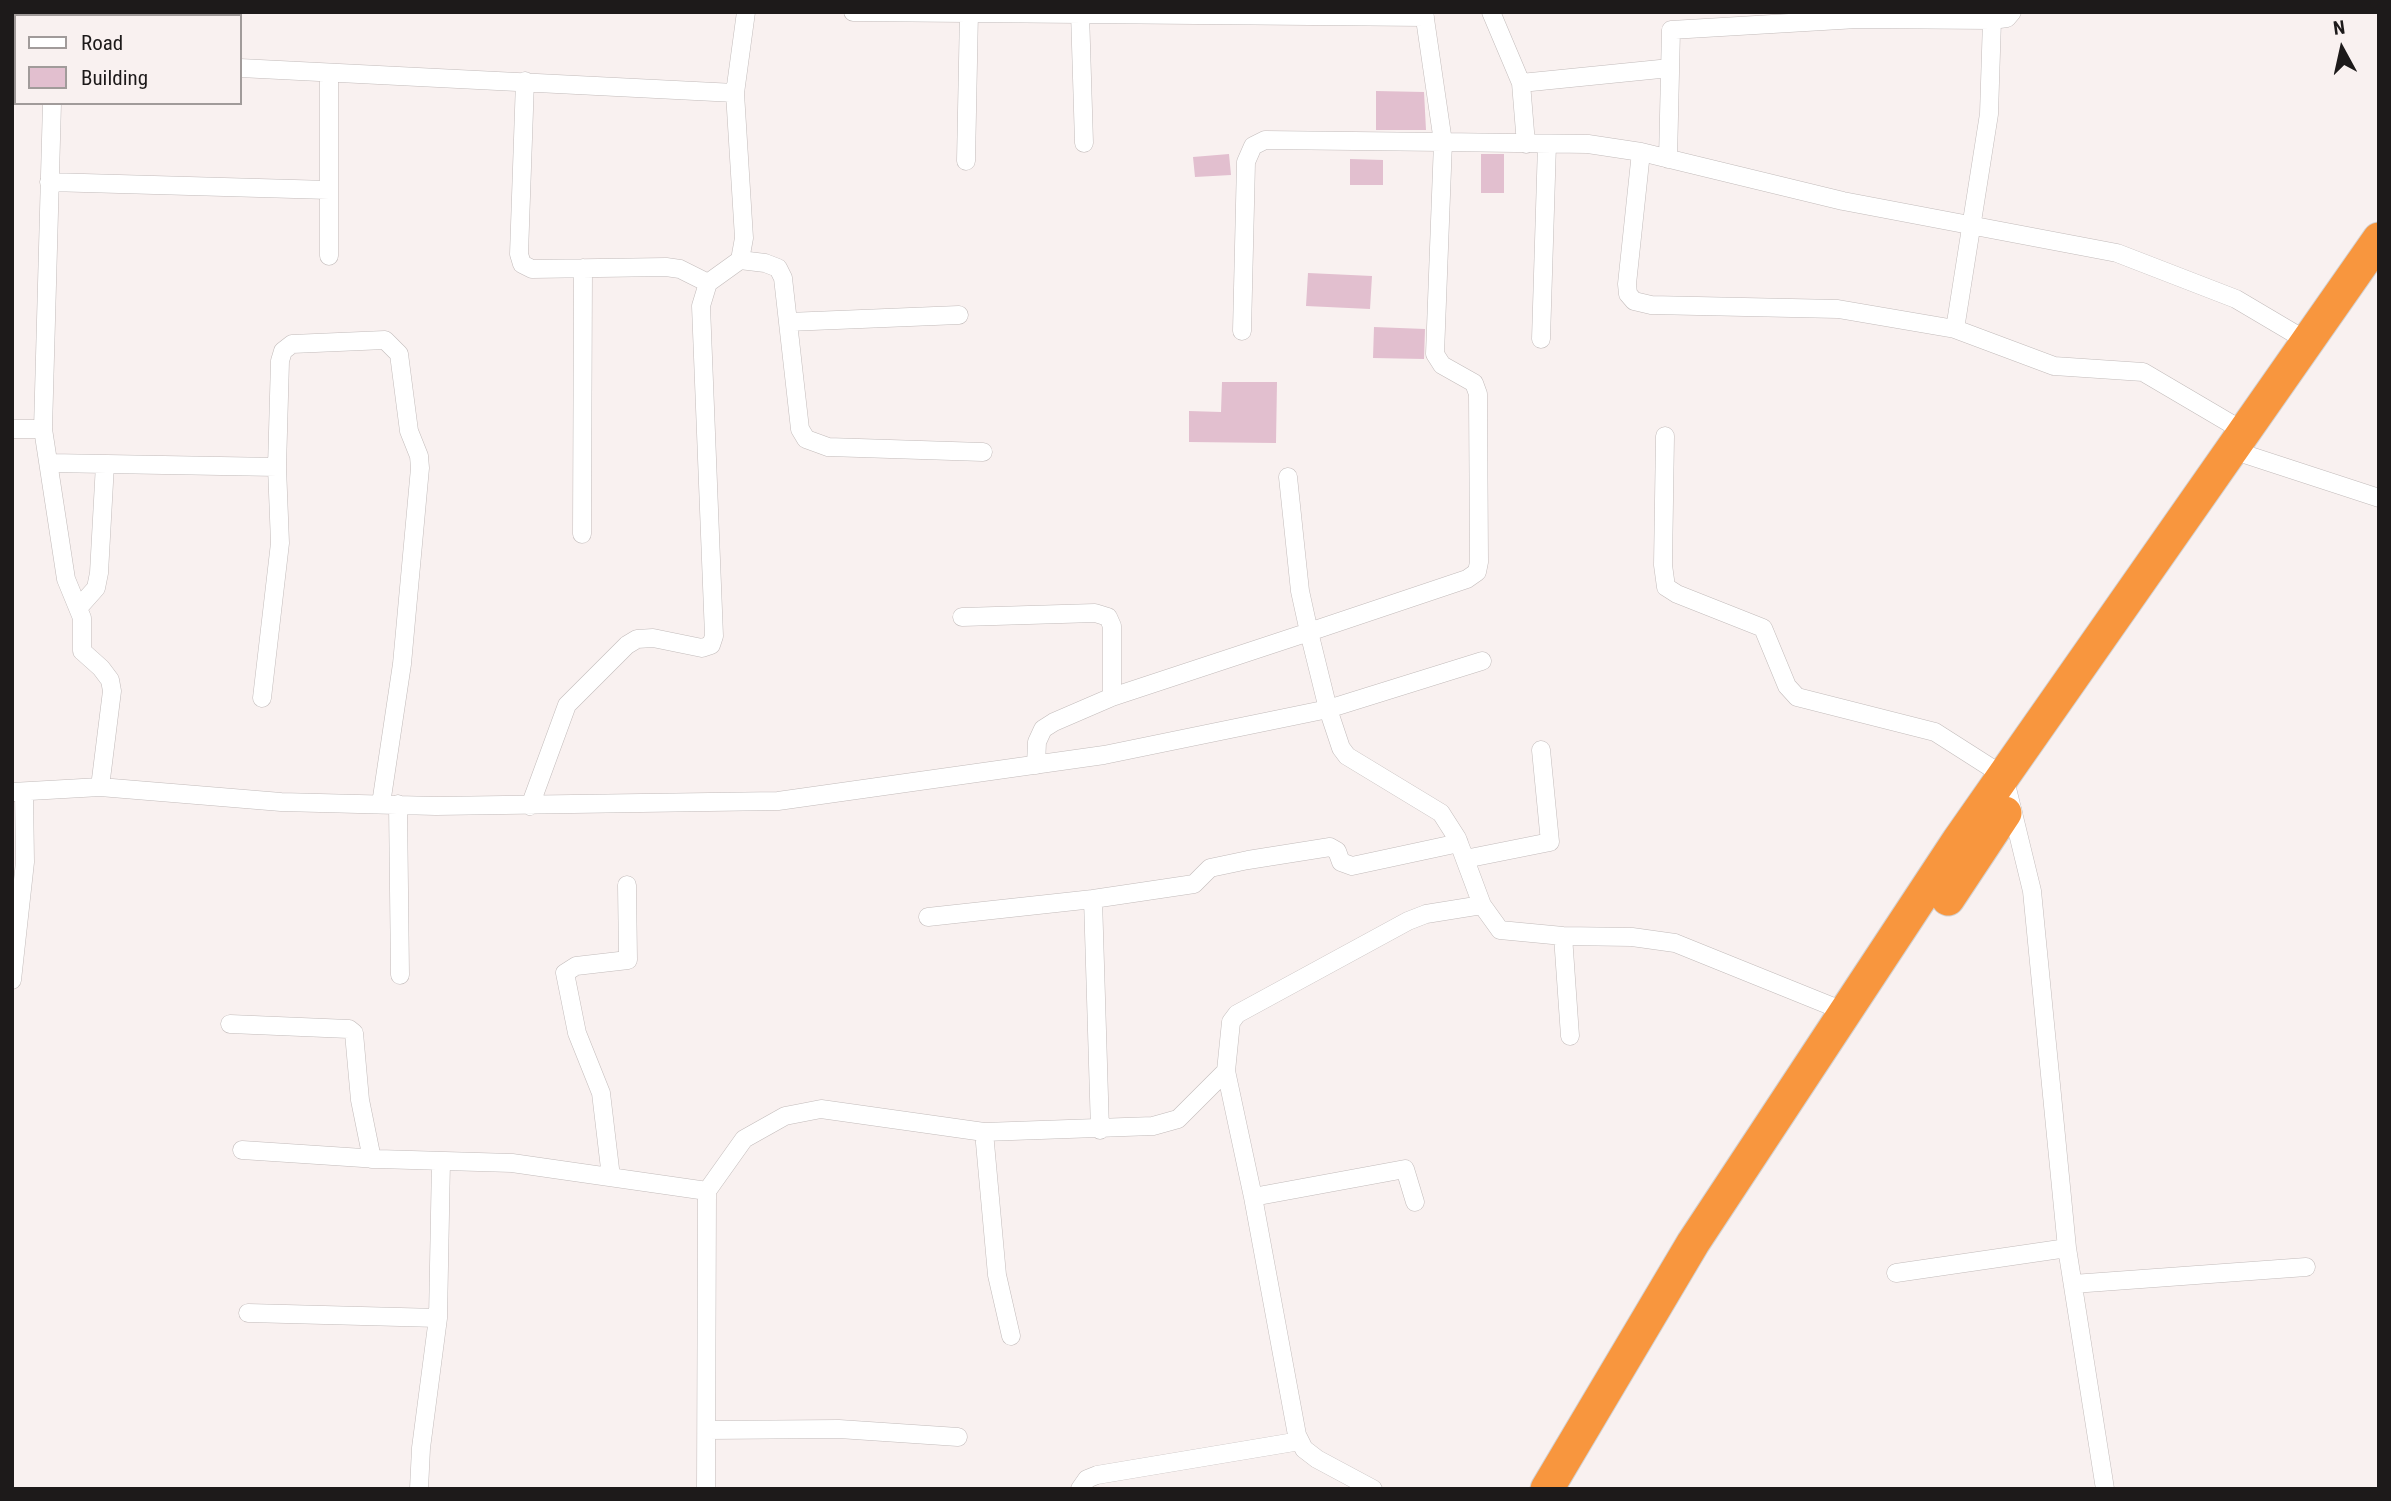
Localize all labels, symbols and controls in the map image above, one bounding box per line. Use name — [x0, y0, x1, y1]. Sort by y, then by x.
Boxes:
legend — [14, 14, 242, 105]
north arrow — [2307, 14, 2377, 84]
text: N — [2332, 16, 2346, 40]
text: Road — [81, 31, 123, 55]
text: Building — [81, 66, 148, 90]

